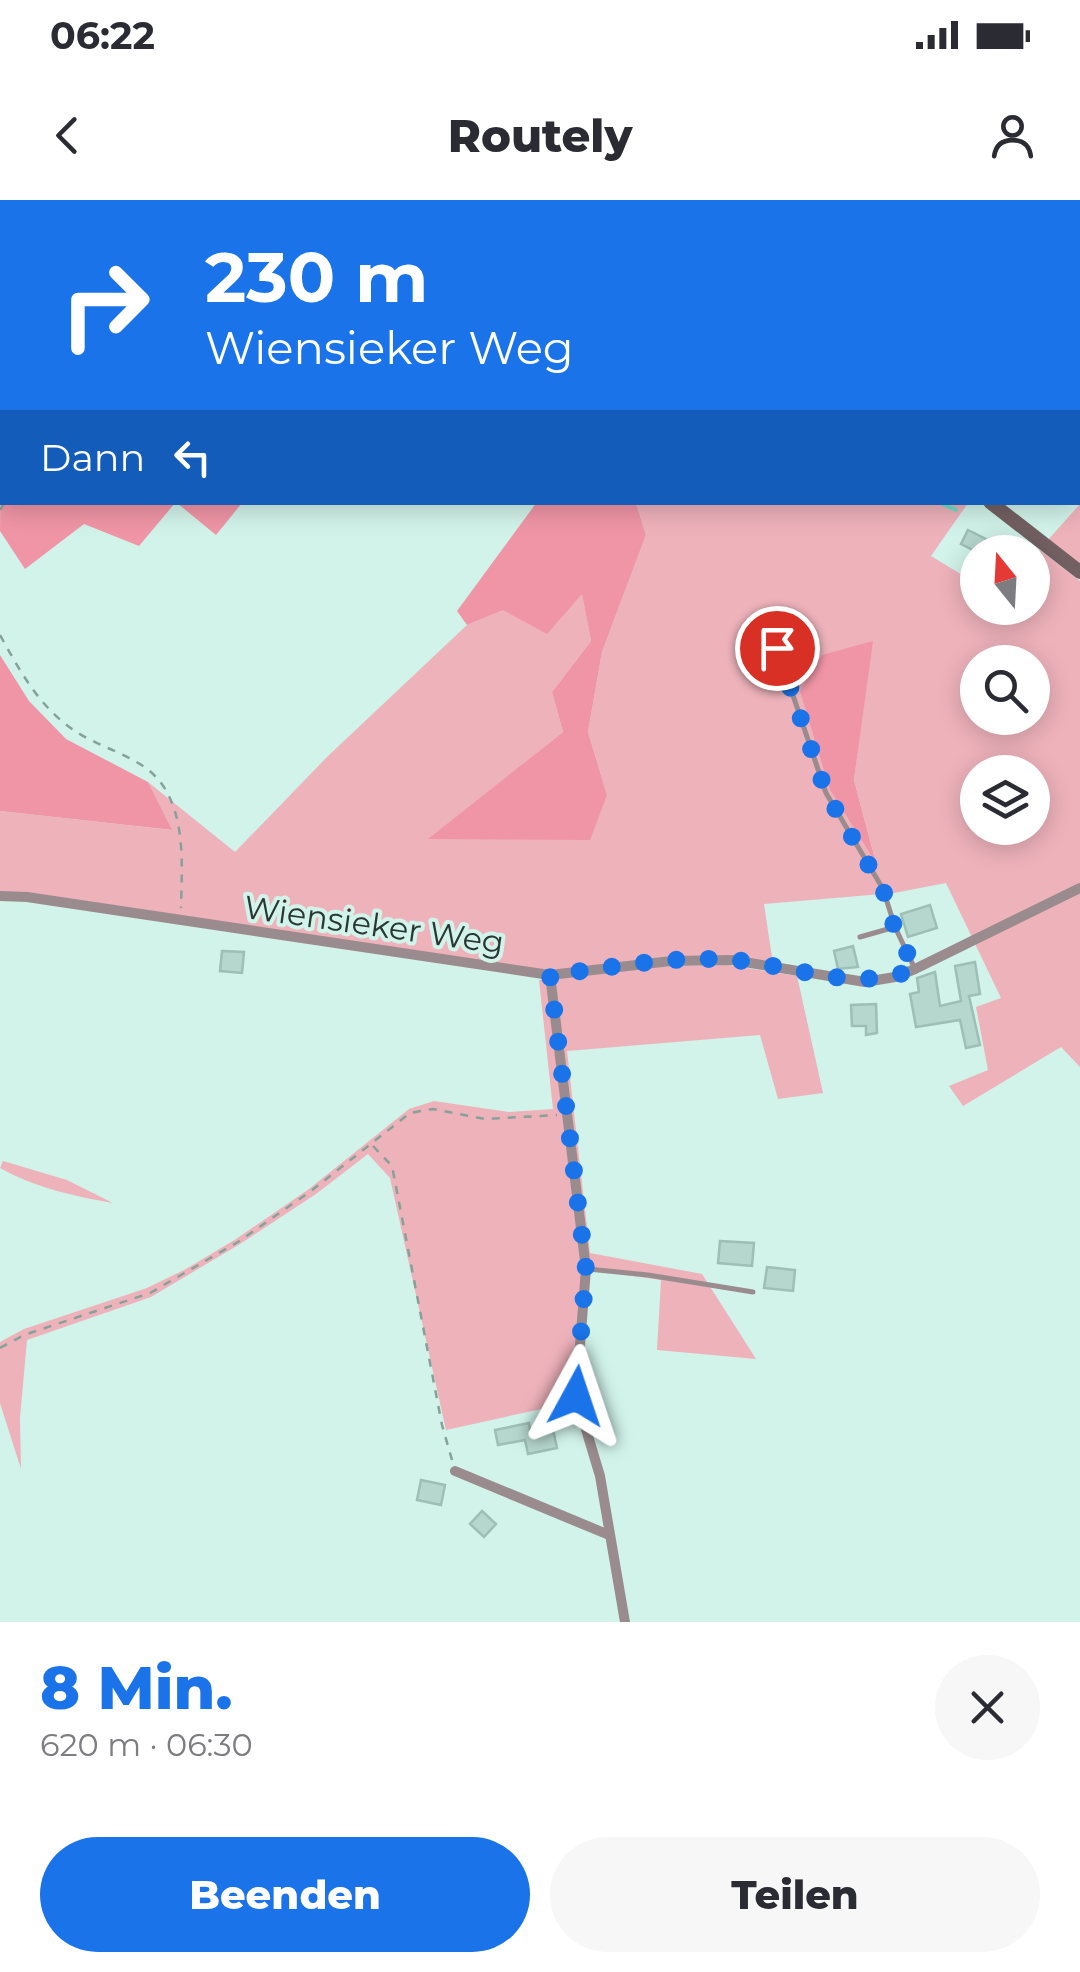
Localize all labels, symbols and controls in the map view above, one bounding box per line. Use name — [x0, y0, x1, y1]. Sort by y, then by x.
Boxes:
text: 06:22 — [50, 12, 155, 59]
icon: back — [40, 108, 95, 163]
text: Routely — [448, 108, 632, 163]
icon: person — [985, 108, 1040, 163]
text: 230 m — [205, 234, 429, 320]
icon: right — [40, 240, 170, 370]
text: Wiensieker Weg — [205, 320, 574, 375]
icon: left — [165, 430, 220, 485]
text: Dann — [40, 434, 145, 481]
north arrow — [960, 535, 1050, 625]
map controls — [960, 535, 1050, 845]
pin — [735, 606, 820, 691]
icon: arrive — [750, 621, 805, 676]
button: search — [960, 645, 1050, 735]
button: layers — [960, 755, 1050, 845]
street label: Wiensieker Weg — [242, 887, 507, 962]
position arrow — [524, 1344, 628, 1448]
text: 8 Min. — [40, 1651, 232, 1724]
button: close — [935, 1655, 1040, 1760]
text: 620 m · 06:30 — [40, 1725, 253, 1764]
button: Beenden — [40, 1837, 530, 1952]
button: Teilen — [550, 1837, 1040, 1952]

